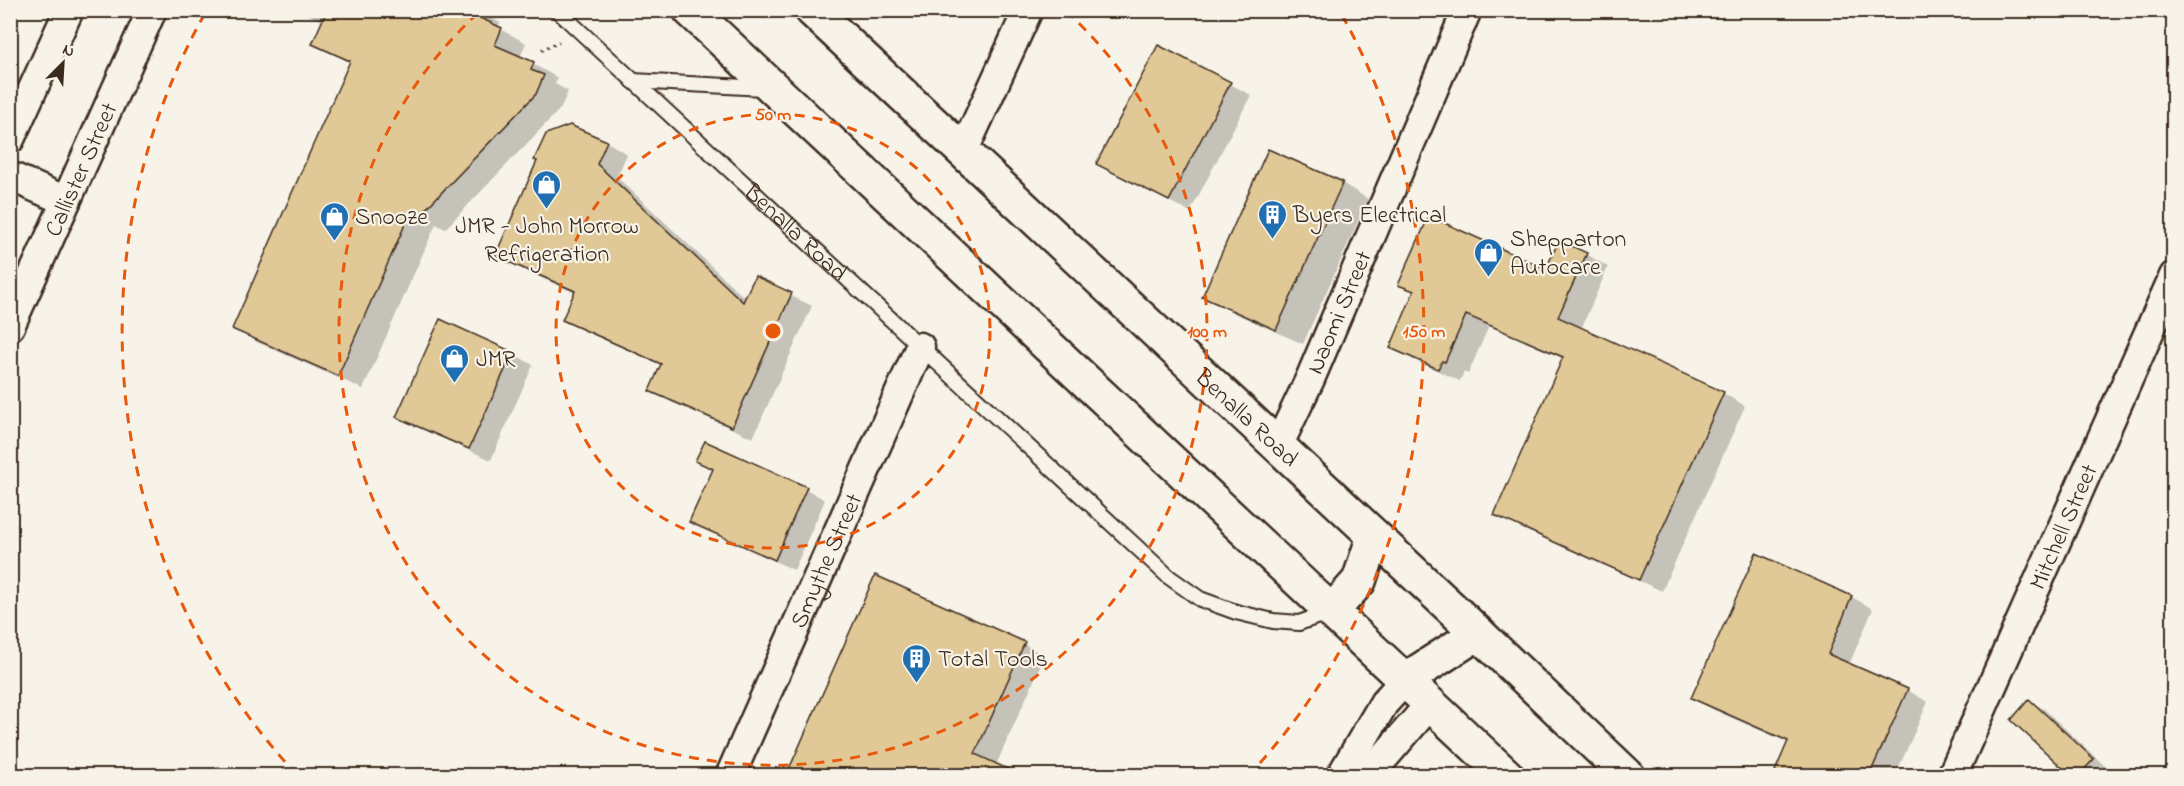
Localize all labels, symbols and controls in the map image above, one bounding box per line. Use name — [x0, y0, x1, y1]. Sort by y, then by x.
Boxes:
north arrow — [33, 33, 93, 93]
text: N — [58, 38, 78, 64]
street label: Callister Street — [37, 97, 128, 243]
text: 50 m — [755, 103, 791, 129]
shop icon: JMR - John Morrow Refrigeration — [531, 168, 563, 210]
street label: Benalla Road — [734, 175, 855, 291]
building icon: Byers Electrical — [1256, 198, 1288, 240]
place label: Byers Electrical — [1292, 199, 1446, 235]
shop icon: Snooze — [318, 200, 350, 242]
place label: Snooze — [355, 201, 428, 236]
place label: JMR - John Morrow Refrigeration — [455, 210, 639, 273]
place label: Shepparton Autocare — [1510, 223, 1626, 286]
shop icon: Shepparton Autocare — [1473, 236, 1505, 278]
street label: Naomi Street — [1299, 246, 1383, 380]
text: 100 m — [1187, 320, 1227, 346]
text: 150 m — [1403, 320, 1445, 346]
centre of rings — [763, 321, 783, 341]
shop icon: JMR — [439, 342, 471, 384]
place label: JMR — [476, 343, 516, 378]
street label: Benalla Road — [1185, 361, 1306, 477]
street label: Mitchell Street — [2022, 459, 2108, 596]
street label: Smythe Street — [783, 488, 873, 634]
building icon: Total Tools — [901, 642, 933, 684]
place label: Total Tools — [938, 643, 1048, 678]

